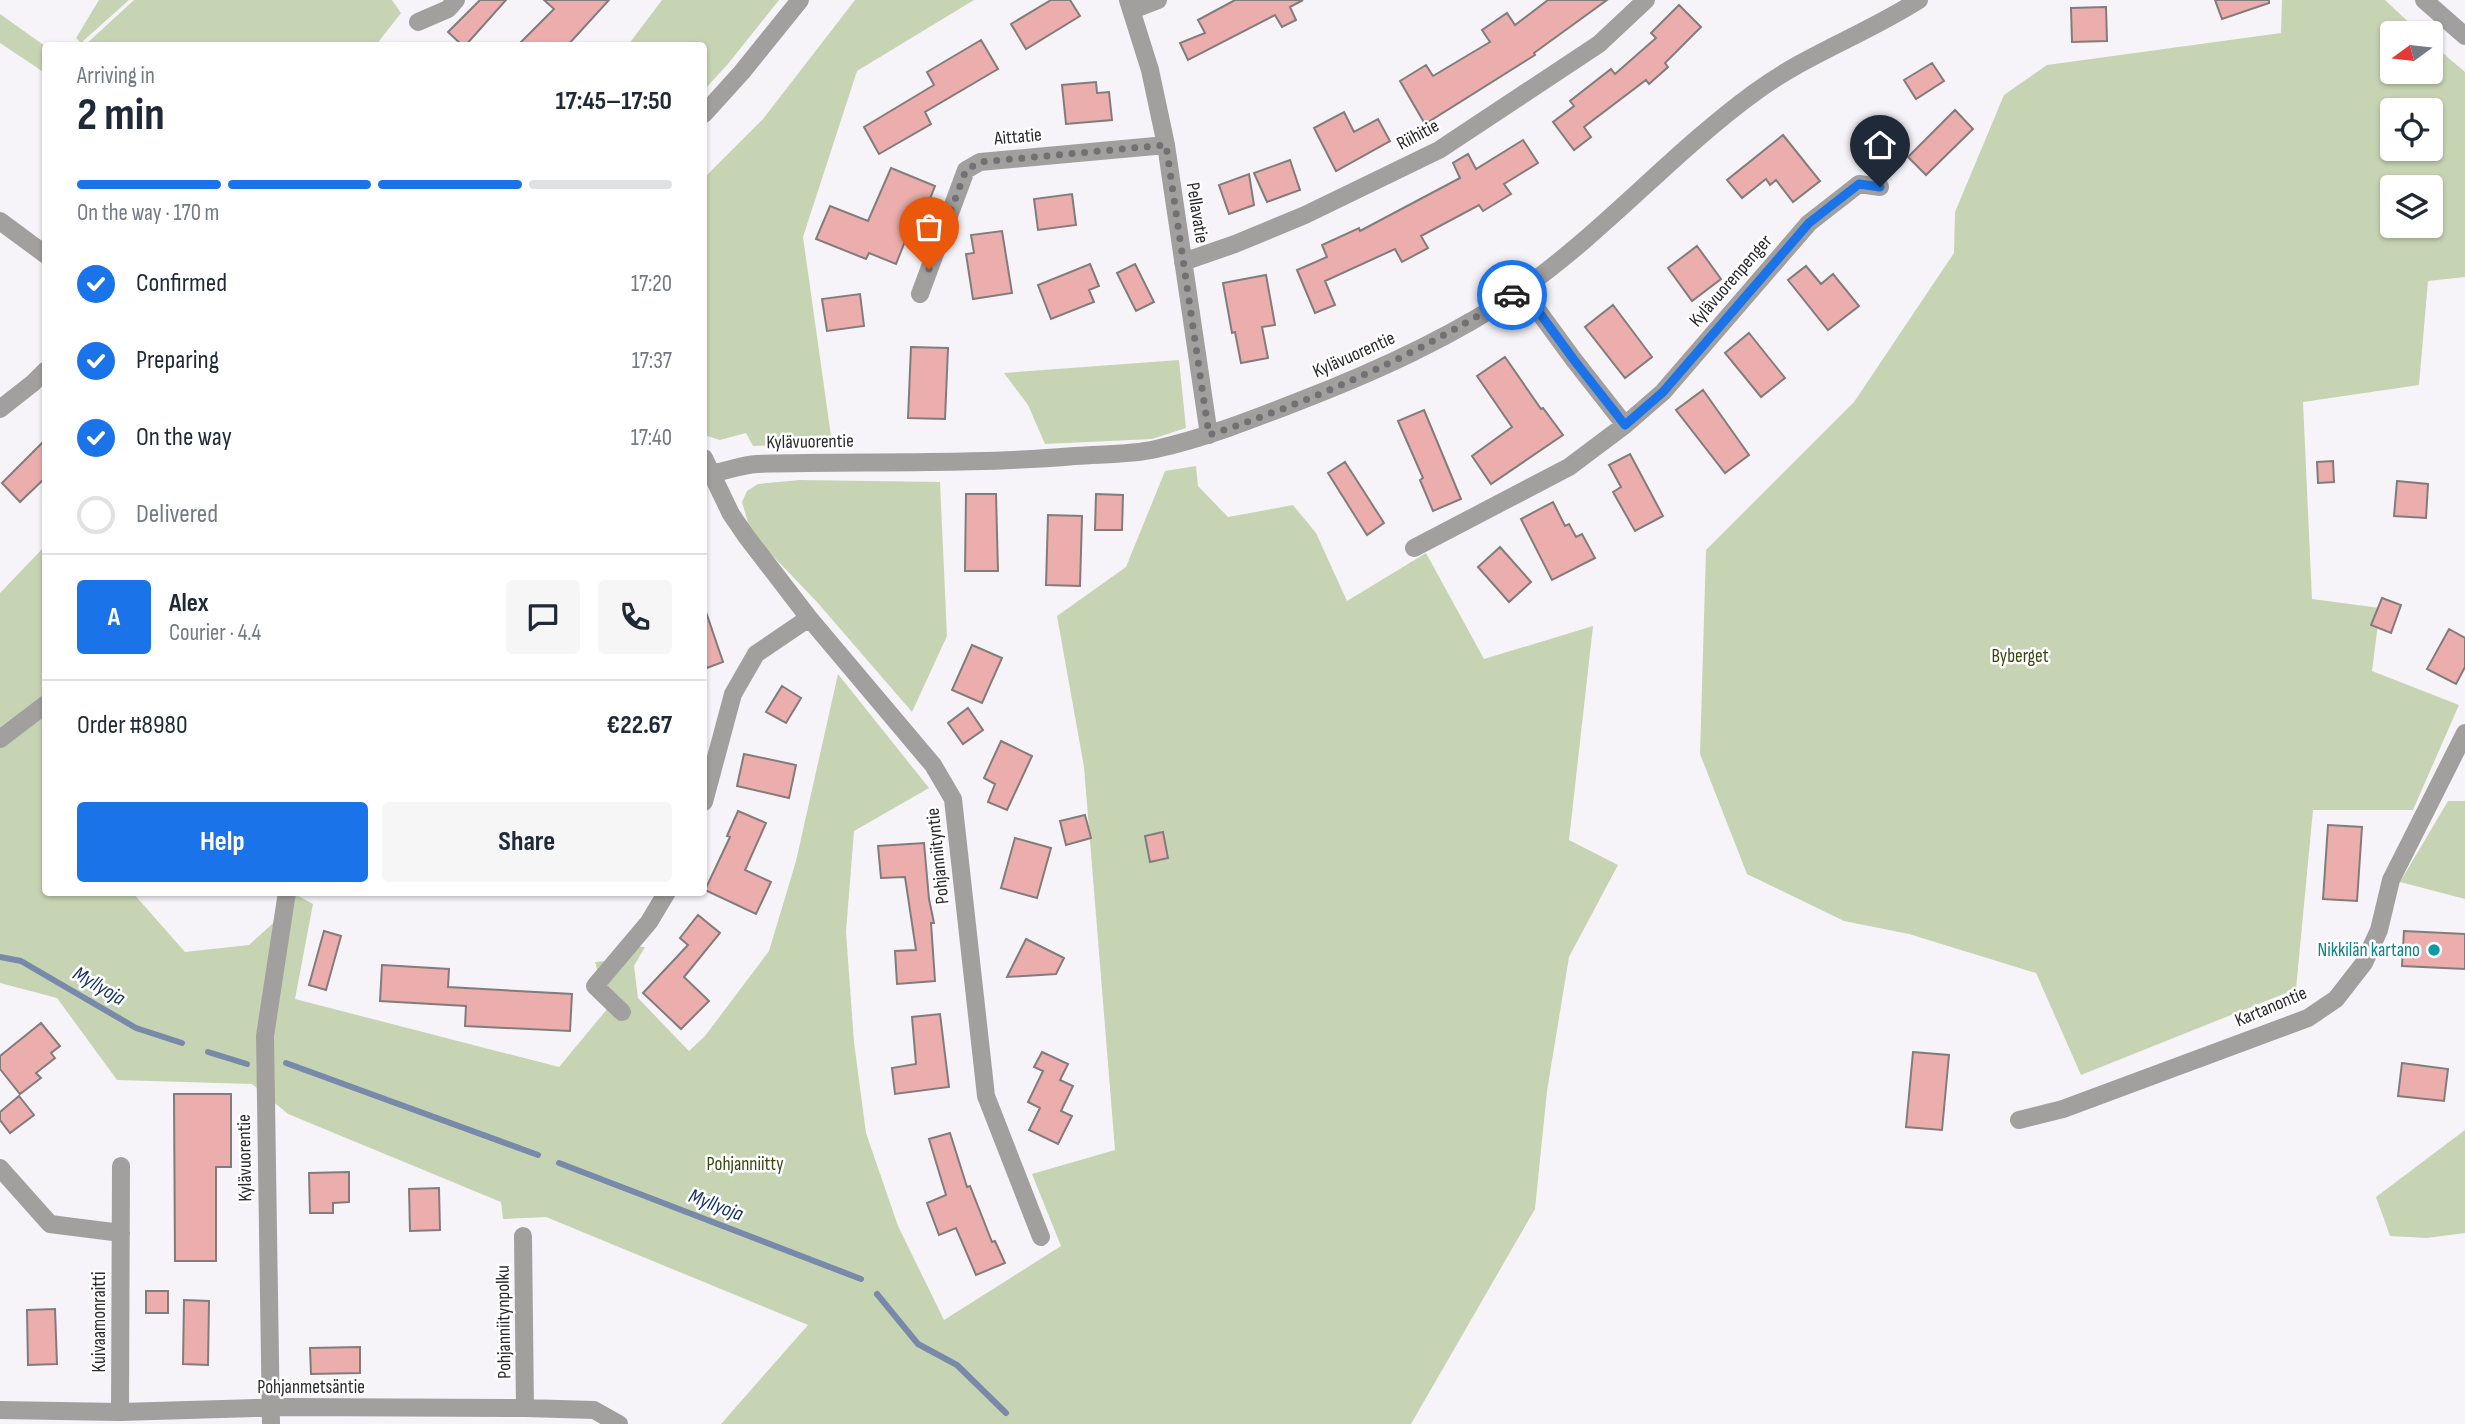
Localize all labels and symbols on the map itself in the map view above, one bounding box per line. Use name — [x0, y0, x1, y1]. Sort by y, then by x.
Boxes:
north arrow — [2380, 21, 2443, 84]
street label: Riihitie — [1393, 114, 1443, 156]
pin — [1850, 115, 1910, 187]
street label: Aittatie — [992, 123, 1043, 151]
street label: Pellavatie — [1181, 181, 1213, 245]
pin — [899, 197, 959, 269]
street label: Kylävuorenpenger — [1685, 230, 1778, 332]
courier — [1477, 260, 1547, 330]
street label: Kylävuorentie — [1309, 327, 1399, 383]
street label: Kylävuorentie — [766, 430, 854, 454]
park label: Byberget — [1992, 645, 2049, 668]
street label: Pohjanniityntie — [922, 807, 954, 905]
place label: Nikkilän kartano — [2317, 939, 2420, 962]
marker: Nikkilän kartano — [2426, 942, 2442, 958]
water label: Myllyoja — [68, 961, 130, 1011]
street label: Kartanontie — [2232, 982, 2310, 1032]
street label: Kylävuorentie — [233, 1114, 257, 1202]
park label: Pohjanniitty — [706, 1153, 784, 1176]
water label: Myllyoja — [685, 1183, 747, 1227]
street label: Pohjanniitynpolku — [492, 1265, 516, 1379]
street label: Kuivaamonraitti — [88, 1272, 111, 1372]
street label: Pohjanmetsäntie — [257, 1376, 365, 1399]

